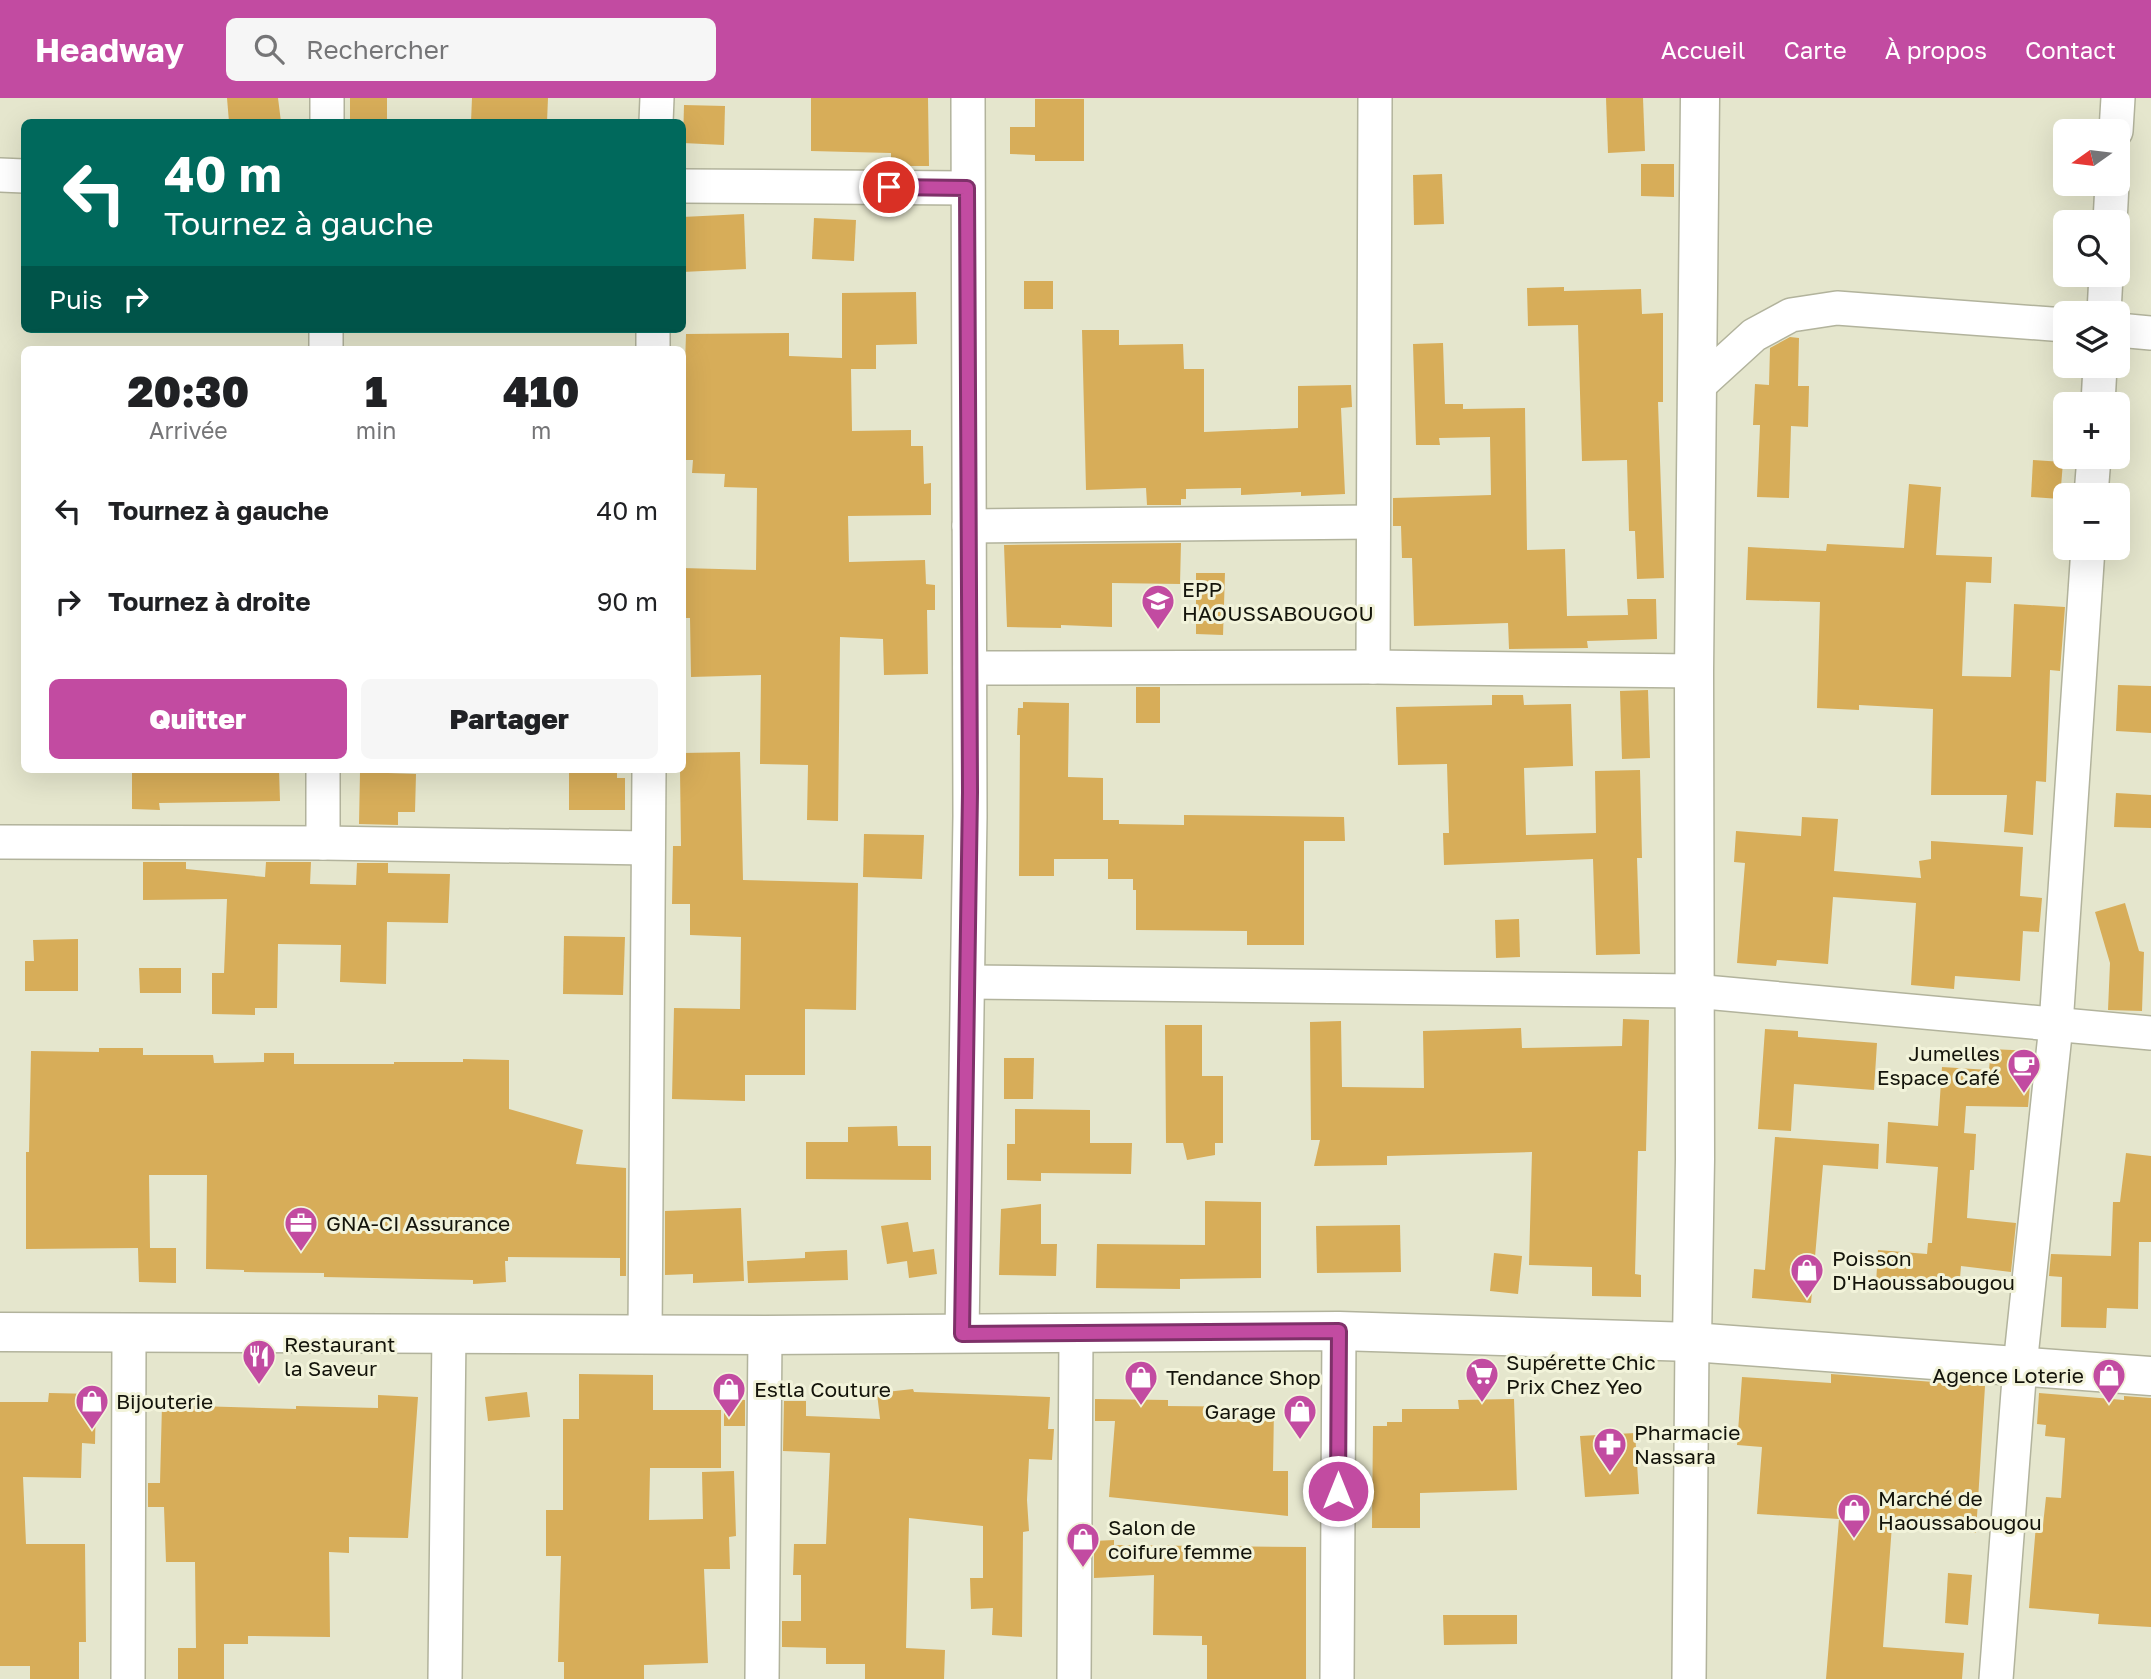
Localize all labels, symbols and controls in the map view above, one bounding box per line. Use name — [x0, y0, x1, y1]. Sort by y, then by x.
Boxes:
search box — [226, 18, 716, 81]
text: Headway — [35, 30, 184, 69]
icon: search — [250, 30, 288, 68]
text: Rechercher — [306, 34, 449, 65]
text: Accueil — [1661, 35, 1745, 64]
text: Carte — [1783, 35, 1847, 64]
text: À propos — [1885, 35, 1987, 64]
text: Contact — [2025, 35, 2116, 64]
north arrow — [2053, 119, 2130, 196]
map controls — [2053, 119, 2130, 560]
text: 40 m — [164, 144, 282, 203]
icon: left — [49, 147, 140, 238]
pin — [859, 157, 919, 217]
icon: arrive — [870, 168, 908, 206]
text: Tournez à gauche — [164, 204, 433, 242]
button: search — [2053, 210, 2130, 287]
icon: right — [117, 280, 155, 318]
text: Puis — [49, 284, 103, 315]
button: layers — [2053, 301, 2130, 378]
text: 20:30 — [127, 366, 249, 416]
text: 1 — [365, 366, 387, 416]
text: 410 — [503, 366, 580, 416]
button: + — [2053, 392, 2130, 469]
text: Arrivée — [149, 416, 228, 444]
text: min — [356, 416, 396, 444]
text: m — [531, 416, 551, 444]
button: − — [2053, 483, 2130, 560]
icon: left — [49, 492, 87, 530]
text: Tournez à gauche — [108, 495, 329, 526]
text: 40 m — [597, 495, 658, 526]
place label: EPP HAOUSSABOUGOU — [1182, 576, 1374, 626]
school or university icon: EPP HAOUSSABOUGOU — [1139, 582, 1177, 631]
icon: right — [49, 583, 87, 621]
text: Tournez à droite — [108, 586, 311, 617]
text: 90 m — [597, 586, 658, 617]
button: Quitter — [49, 679, 347, 759]
button: Partager — [361, 679, 658, 759]
place label: Jumelles Espace Café — [1877, 1040, 2000, 1090]
cafe icon: Jumelles Espace Café — [2005, 1046, 2043, 1095]
office icon: GNA-CI Assurance — [282, 1204, 320, 1253]
place label: GNA-CI Assurance — [326, 1210, 510, 1236]
place label: Poisson D'Haoussabougou — [1832, 1245, 2015, 1295]
shop icon: Poisson D'Haoussabougou — [1788, 1251, 1826, 1300]
place label: Restaurant la Saveur — [284, 1331, 395, 1381]
restaurant icon: Restaurant la Saveur — [240, 1337, 278, 1386]
place label: Supérette Chic Prix Chez Yeo — [1506, 1349, 1656, 1399]
supermarket icon: Supérette Chic Prix Chez Yeo — [1463, 1355, 1501, 1404]
shop icon: Agence Loterie — [2090, 1356, 2128, 1405]
shop icon: Tendance Shop — [1122, 1358, 1160, 1407]
place label: Agence Loterie — [1932, 1362, 2084, 1388]
place label: Tendance Shop — [1166, 1364, 1321, 1390]
shop icon: Estla Couture — [710, 1370, 748, 1419]
place label: Estla Couture — [754, 1376, 891, 1402]
shop icon: Bijouterie — [73, 1382, 111, 1431]
place label: Bijouterie — [116, 1388, 213, 1414]
shop icon: Garage — [1281, 1392, 1319, 1441]
place label: Garage — [1204, 1398, 1276, 1424]
place label: Pharmacie Nassara — [1634, 1419, 1740, 1469]
pharmacy icon: Pharmacie Nassara — [1591, 1425, 1629, 1474]
position arrow — [1301, 1454, 1375, 1528]
place label: Marché de Haoussabougou — [1878, 1485, 2042, 1535]
shop icon: Marché de Haoussabougou — [1835, 1491, 1873, 1540]
place label: Salon de coifure femme — [1108, 1514, 1252, 1564]
shop icon: Salon de coifure femme — [1064, 1520, 1102, 1569]

